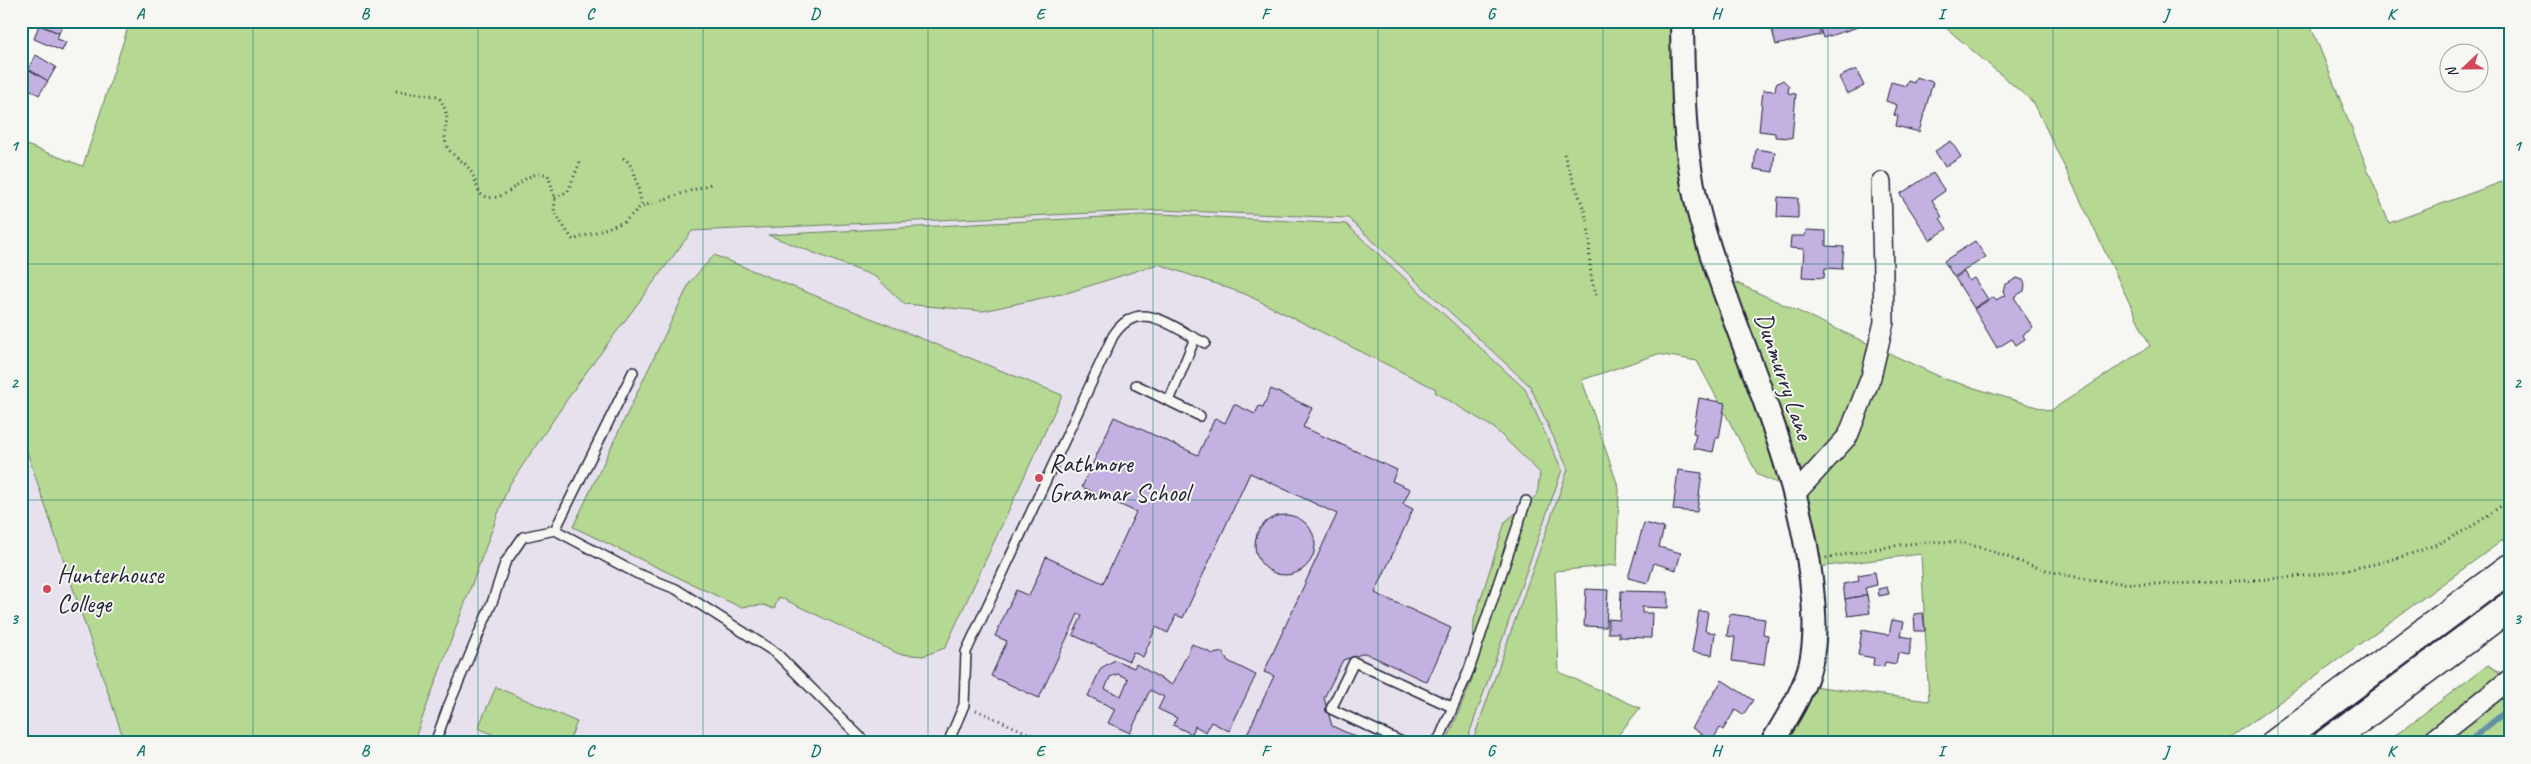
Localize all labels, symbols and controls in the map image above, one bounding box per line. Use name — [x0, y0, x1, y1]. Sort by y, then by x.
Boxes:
text: A — [136, 4, 146, 24]
text: B — [361, 4, 371, 24]
text: C — [586, 4, 596, 24]
text: D — [810, 4, 821, 24]
text: E — [1036, 4, 1047, 24]
text: F — [1261, 4, 1272, 24]
text: G — [1487, 4, 1497, 24]
text: H — [1711, 4, 1723, 24]
text: I — [1938, 4, 1948, 24]
text: J — [2162, 4, 2171, 24]
text: K — [2387, 4, 2399, 24]
north arrow — [2438, 42, 2488, 92]
text: N — [2442, 63, 2462, 80]
text: 1 — [10, 136, 19, 156]
text: 1 — [2513, 136, 2522, 156]
street label: Dunmurry Lane — [1747, 308, 1821, 446]
text: 2 — [10, 373, 19, 393]
text: 2 — [2513, 373, 2522, 393]
place label: Rathmore Grammar School — [1049, 448, 1194, 509]
marker: Rathmore Grammar School — [1033, 472, 1045, 484]
place label: Hunterhouse College — [57, 559, 165, 620]
marker: Hunterhouse College — [41, 583, 53, 595]
text: 3 — [10, 609, 19, 629]
text: 3 — [2513, 609, 2522, 629]
text: A — [136, 741, 146, 761]
text: B — [361, 741, 371, 761]
text: C — [586, 741, 596, 761]
text: D — [810, 741, 821, 761]
text: E — [1036, 741, 1047, 761]
text: F — [1261, 741, 1272, 761]
text: G — [1487, 741, 1497, 761]
text: H — [1711, 741, 1723, 761]
text: I — [1938, 741, 1948, 761]
text: J — [2162, 741, 2171, 761]
text: K — [2387, 741, 2399, 761]

